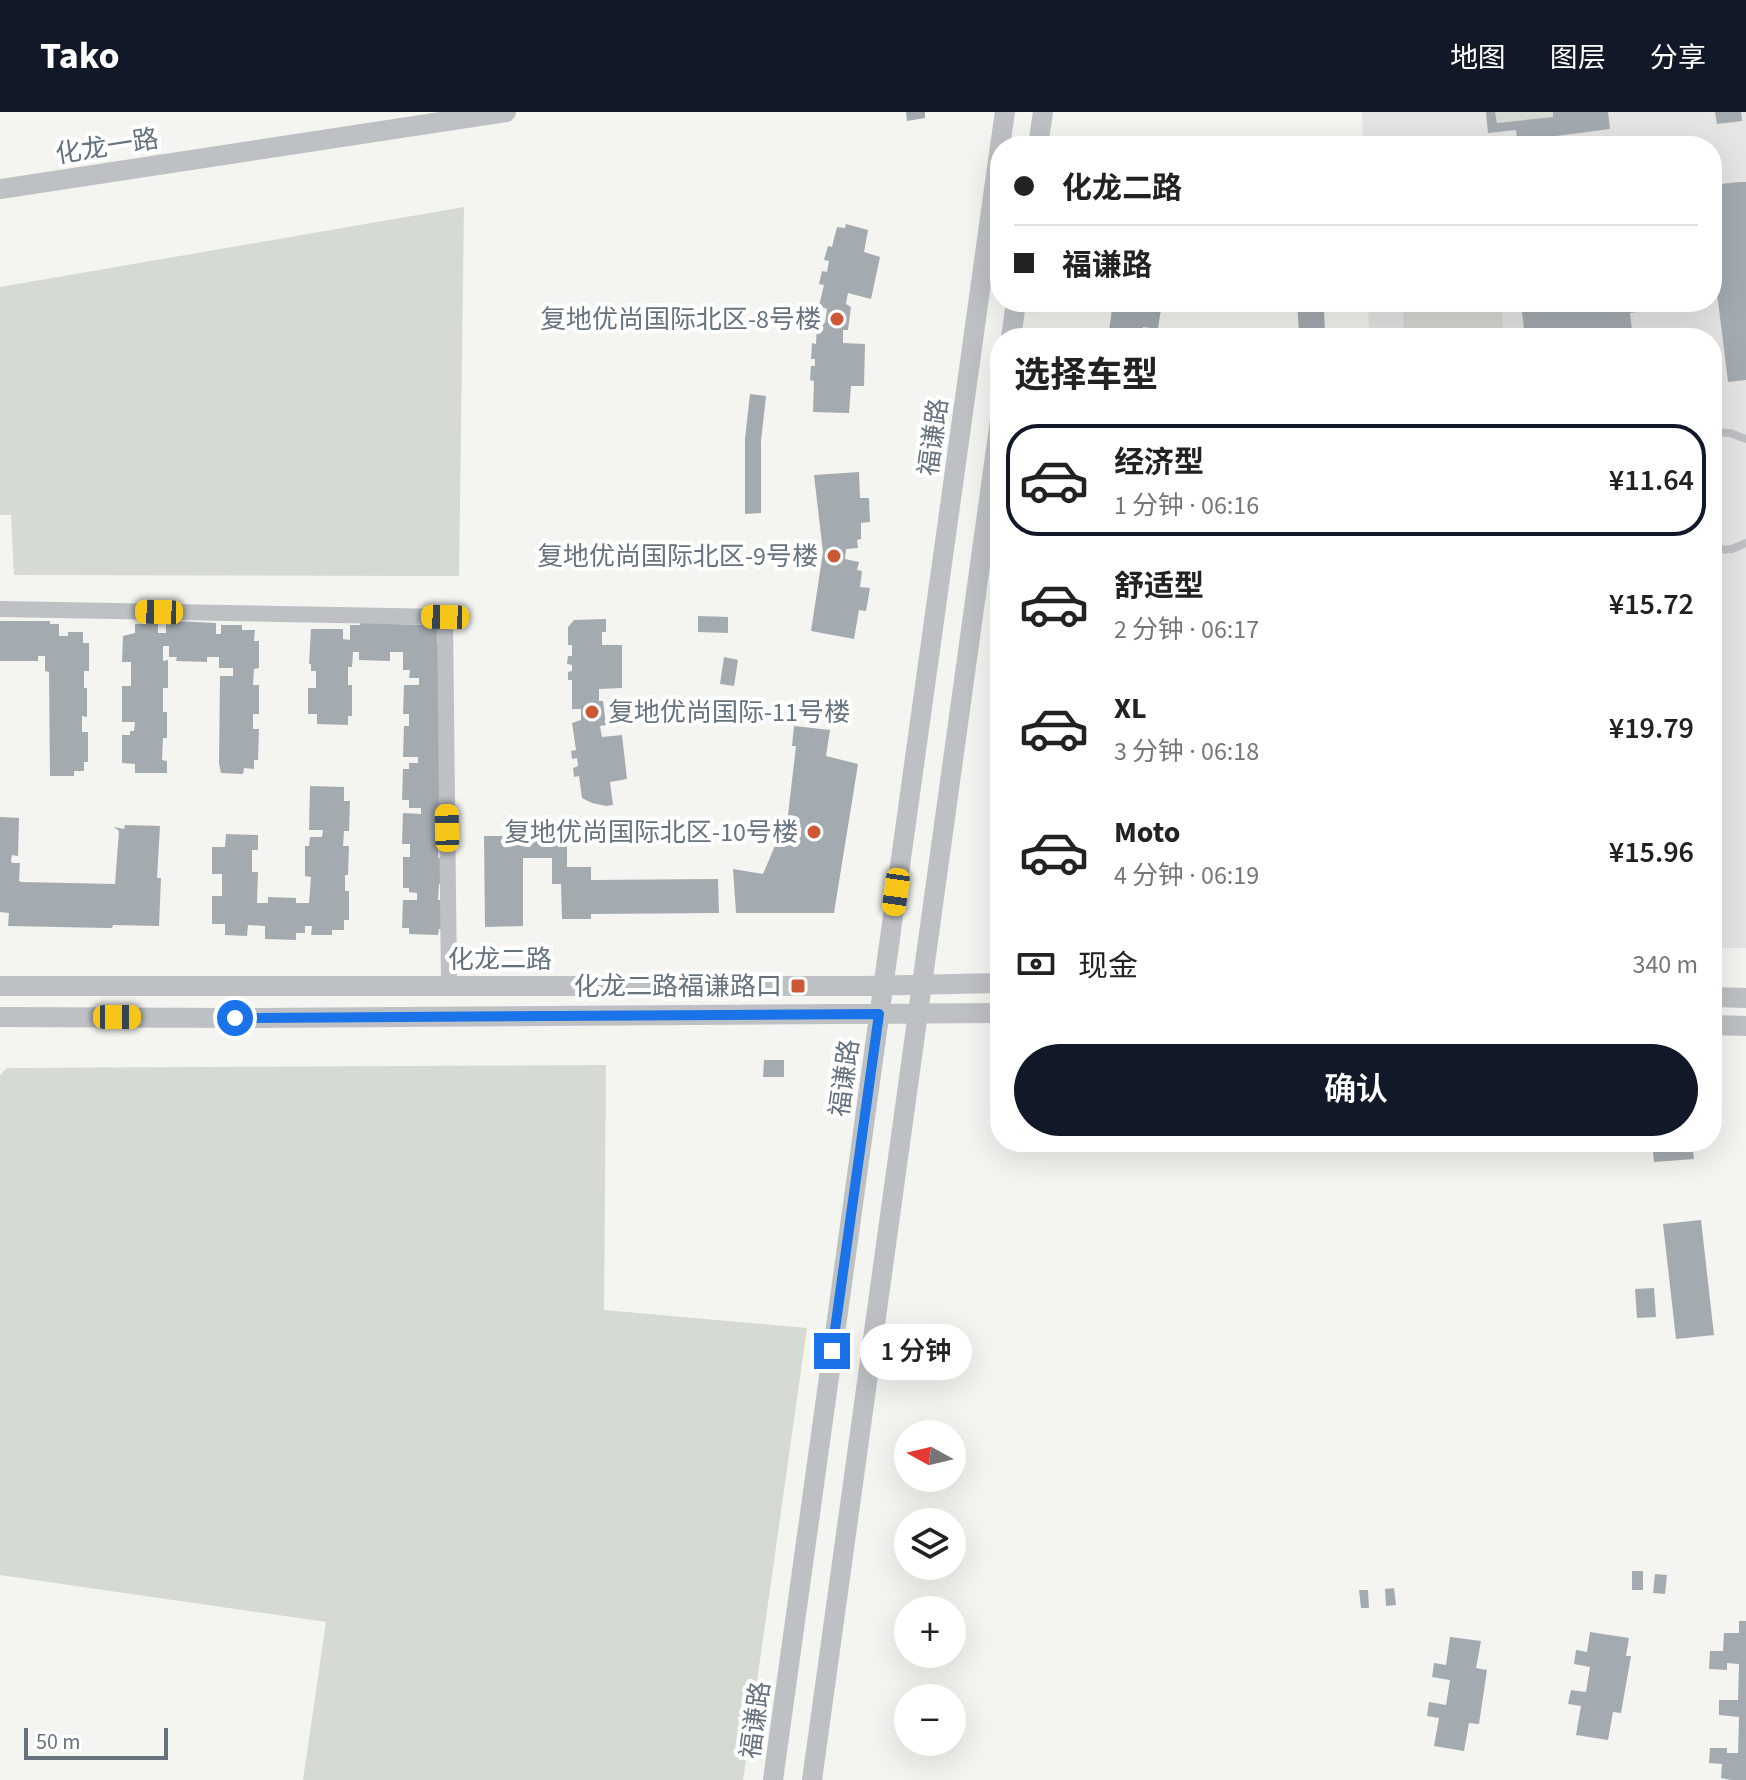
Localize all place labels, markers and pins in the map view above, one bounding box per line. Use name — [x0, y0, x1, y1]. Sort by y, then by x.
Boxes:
place label: 复地优尚国际北区-8号楼 — [540, 301, 821, 338]
marker: 复地优尚国际北区-8号楼 — [828, 310, 846, 328]
place label: 复地优尚国际北区-9号楼 — [537, 538, 818, 575]
marker: 复地优尚国际北区-9号楼 — [825, 547, 843, 565]
place label: 复地优尚国际-11号楼 — [608, 694, 850, 731]
marker: 复地优尚国际-11号楼 — [583, 703, 601, 721]
place label: 复地优尚国际北区-10号楼 — [504, 814, 798, 851]
marker: 复地优尚国际北区-10号楼 — [805, 823, 823, 841]
place label: 化龙二路福谦路口 — [574, 968, 782, 1005]
marker: 化龙二路福谦路口 — [789, 977, 807, 995]

